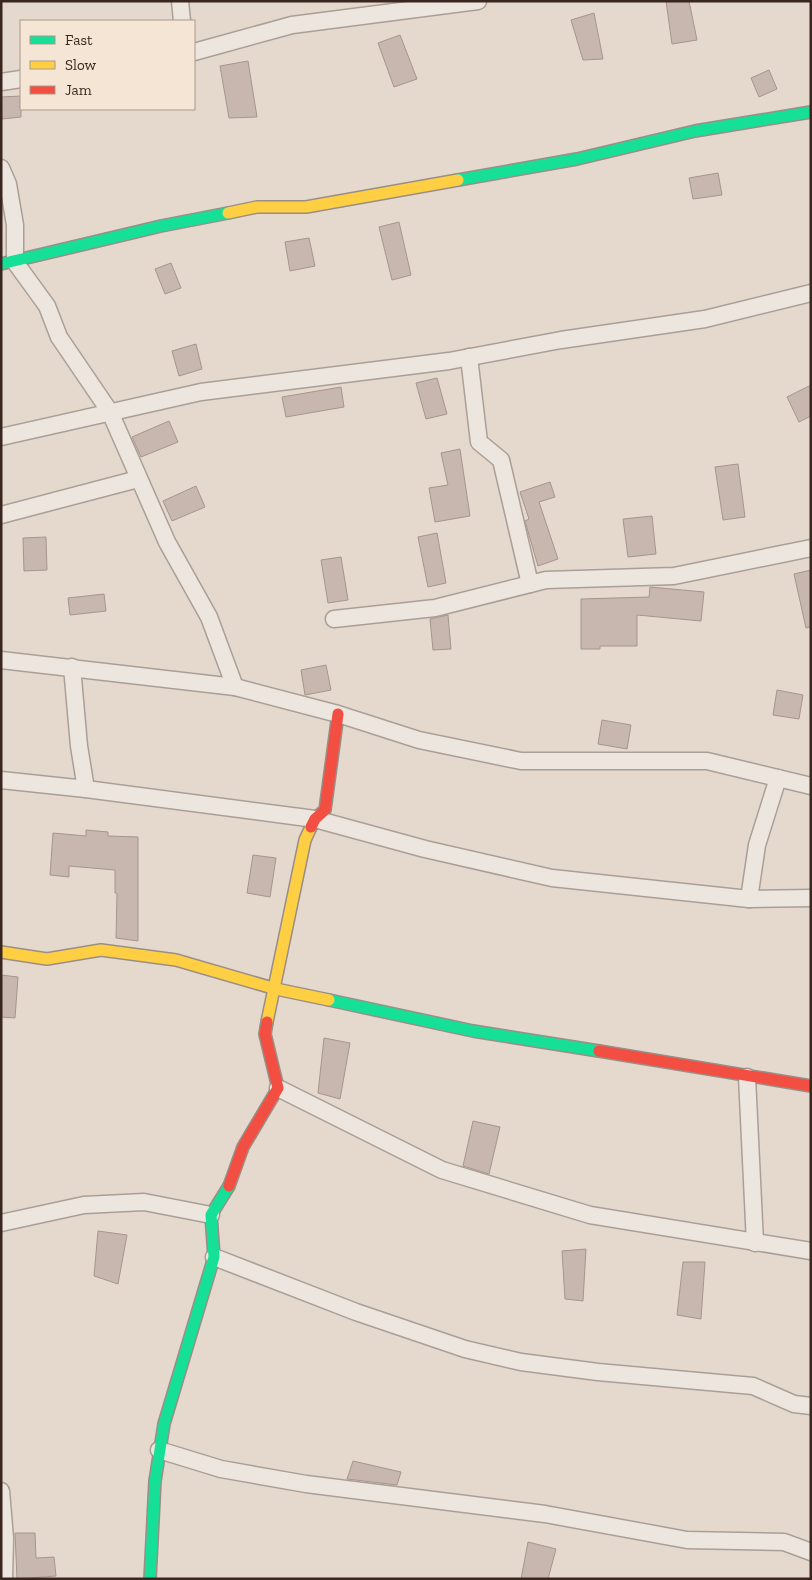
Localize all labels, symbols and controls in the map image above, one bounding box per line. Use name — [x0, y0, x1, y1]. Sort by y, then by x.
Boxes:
legend — [20, 20, 195, 110]
text: Fast — [65, 31, 93, 49]
text: Slow — [65, 56, 97, 74]
text: Jam — [65, 81, 92, 99]

